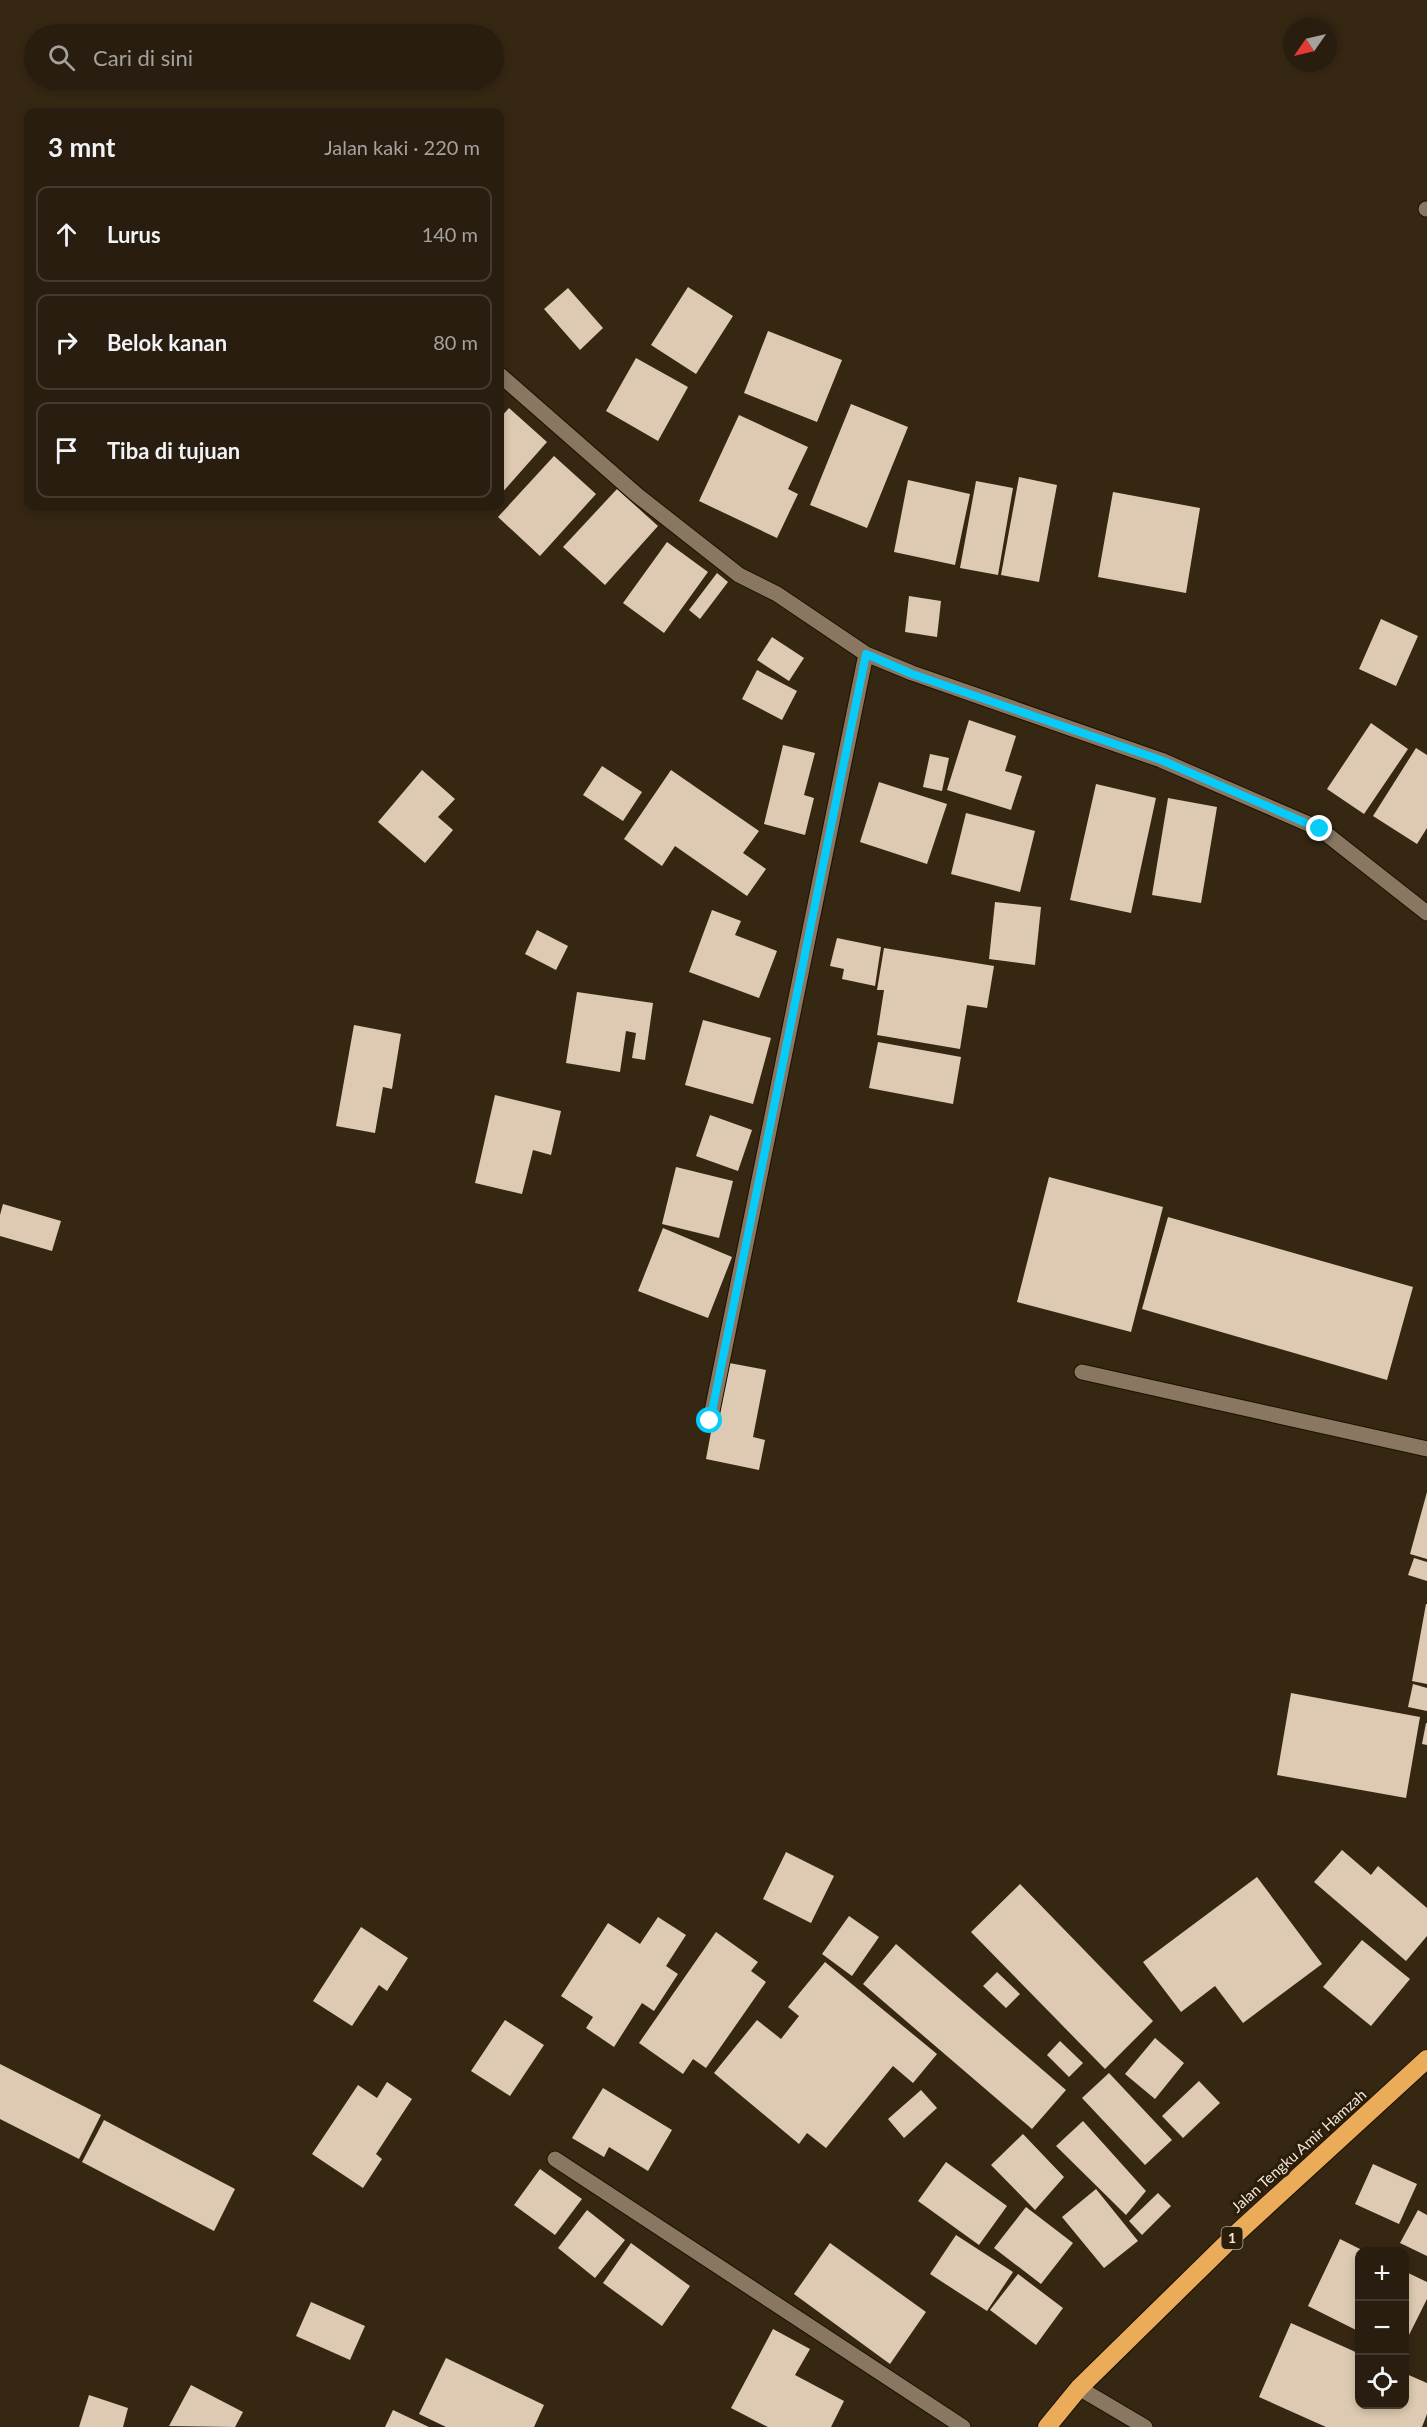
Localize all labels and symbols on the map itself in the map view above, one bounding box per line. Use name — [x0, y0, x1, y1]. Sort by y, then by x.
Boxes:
north arrow — [1283, 18, 1337, 72]
route end — [1306, 815, 1332, 841]
route start — [696, 1407, 722, 1433]
street label: Jalan Tengku Amir Hamzah — [1227, 2085, 1370, 2216]
road number: 1 — [1222, 2227, 1242, 2249]

